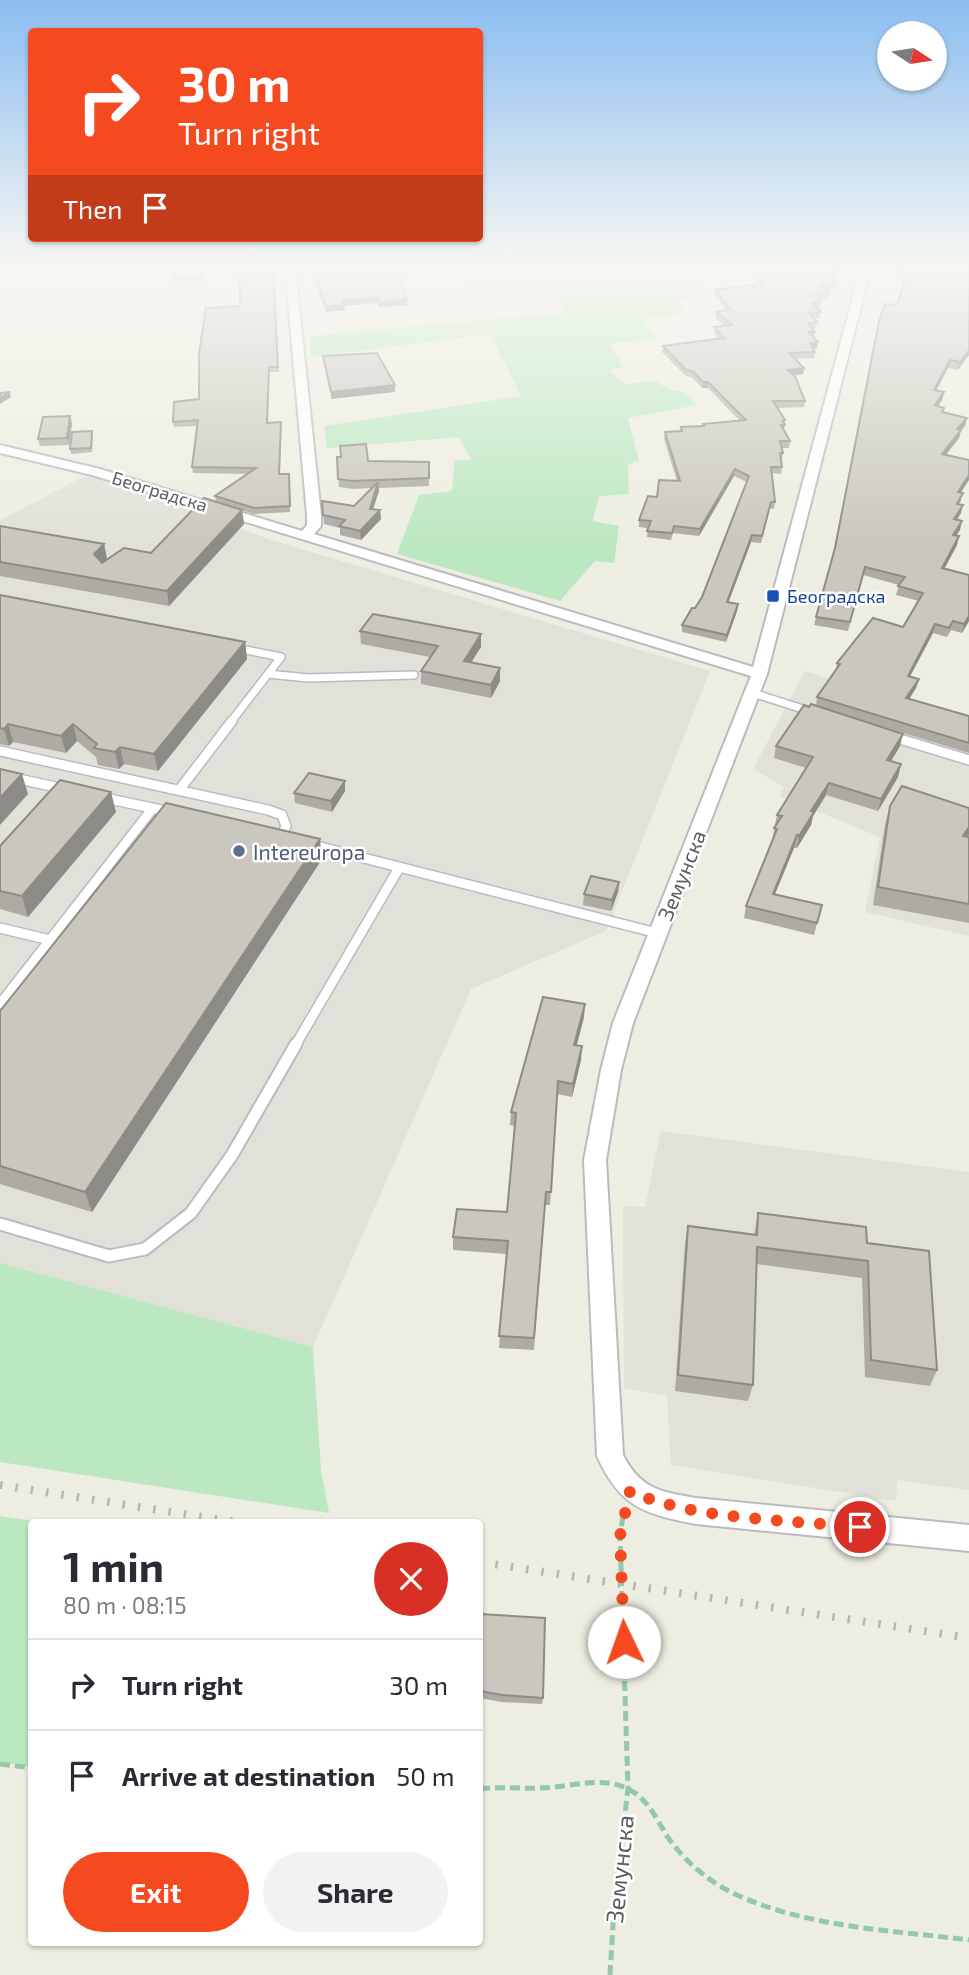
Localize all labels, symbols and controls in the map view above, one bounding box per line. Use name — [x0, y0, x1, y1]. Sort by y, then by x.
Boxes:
north arrow — [877, 21, 947, 91]
map controls — [877, 21, 947, 91]
text: 30 m — [178, 53, 290, 112]
icon: right — [63, 56, 154, 147]
text: Turn right — [178, 113, 320, 151]
icon: arrive — [136, 189, 174, 227]
text: Then — [63, 193, 122, 224]
street label: Београдска — [110, 466, 210, 516]
place label: Београдска — [787, 585, 885, 607]
marker: Београдска — [765, 588, 781, 604]
street label: Земунска — [652, 826, 711, 924]
place label: Intereuropa — [253, 839, 365, 864]
marker: Intereuropa — [231, 843, 247, 859]
pin — [830, 1497, 890, 1557]
icon: arrive — [841, 1508, 879, 1546]
text: 1 min — [63, 1540, 164, 1590]
button: close — [374, 1542, 448, 1616]
text: 80 m · 08:15 — [63, 1591, 187, 1619]
position arrow — [587, 1605, 661, 1679]
icon: right — [63, 1666, 101, 1704]
text: Turn right — [122, 1669, 243, 1700]
text: 30 m — [389, 1669, 448, 1700]
icon: arrive — [63, 1757, 101, 1795]
text: Arrive at destination — [122, 1760, 375, 1791]
text: 50 m — [396, 1760, 455, 1791]
street label: Земунска — [599, 1813, 640, 1925]
button: Exit — [63, 1852, 249, 1932]
button: Share — [263, 1852, 448, 1932]

